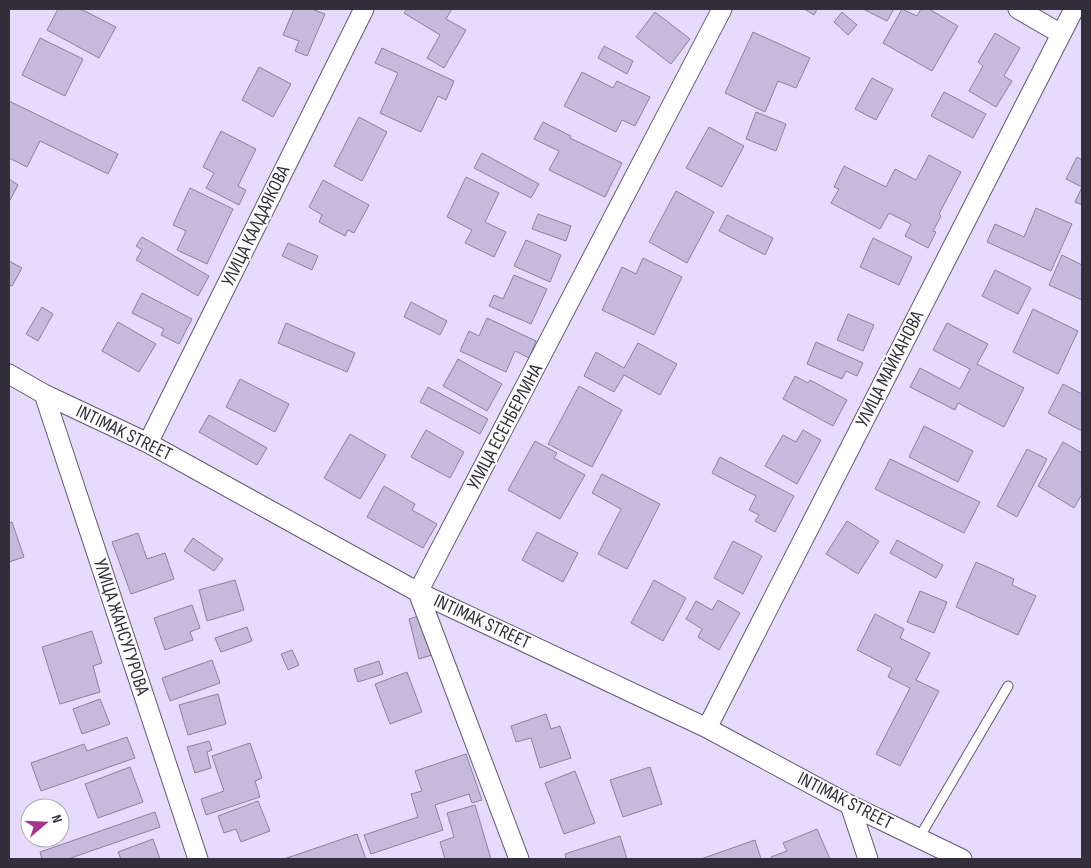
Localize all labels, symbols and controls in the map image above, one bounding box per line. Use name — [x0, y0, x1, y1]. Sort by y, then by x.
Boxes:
street label: УЛИЦА КАЛДАЯКОВА — [217, 161, 296, 290]
street label: УЛИЦА МАЙКАНОВА — [851, 306, 930, 431]
street label: УЛИЦА ЕСЕНБЕРЛИНА — [462, 359, 548, 494]
street label: INTIMAK STREET — [72, 400, 176, 466]
street label: УЛИЦА ЖАНСУГУРОВА — [88, 556, 154, 699]
street label: INTIMAK STREET — [430, 590, 534, 655]
street label: INTIMAK STREET — [793, 767, 897, 835]
north arrow — [20, 798, 70, 848]
text: N — [48, 813, 66, 825]

